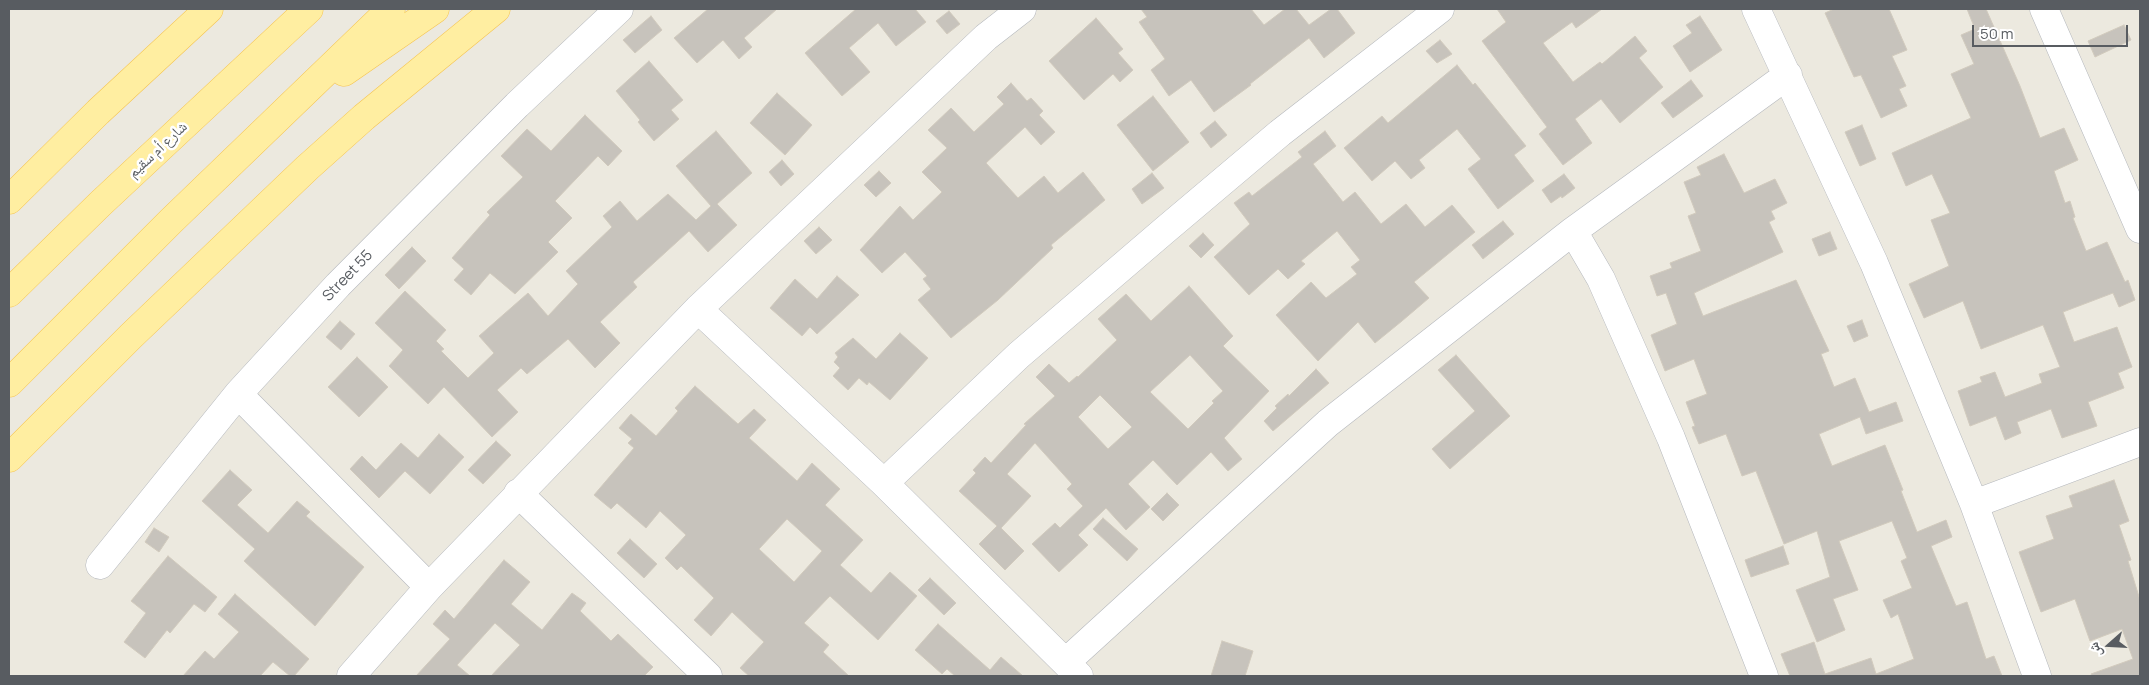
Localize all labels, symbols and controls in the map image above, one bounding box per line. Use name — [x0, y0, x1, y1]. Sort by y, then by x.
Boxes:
scale bar — [1974, 15, 2130, 47]
text: 50 m — [1980, 23, 2014, 44]
street label: شارع أم سقيم — [125, 118, 191, 182]
street label: Street 55 — [319, 247, 377, 305]
north arrow — [2084, 620, 2134, 670]
text: ش — [2083, 640, 2106, 660]

